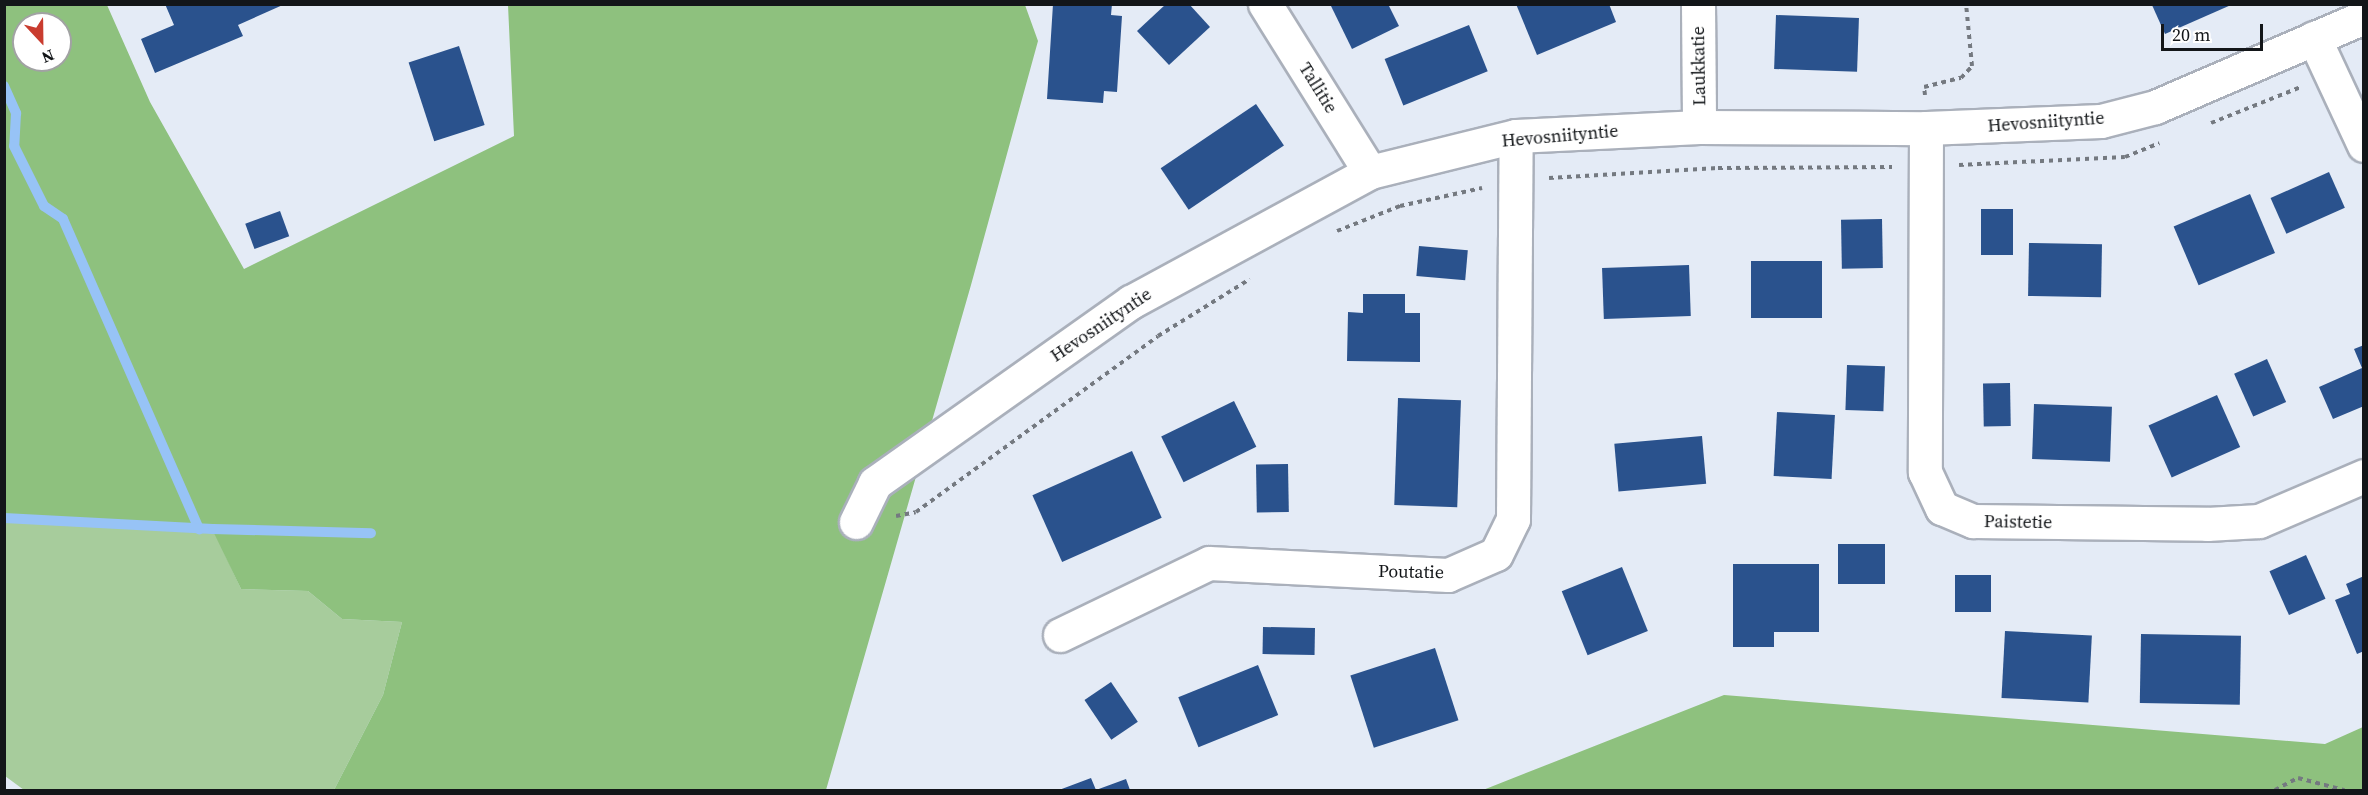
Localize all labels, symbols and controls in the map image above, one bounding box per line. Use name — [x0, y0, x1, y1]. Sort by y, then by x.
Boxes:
north arrow — [12, 12, 72, 72]
scale bar — [2164, 12, 2266, 50]
text: 20 m — [2172, 22, 2210, 47]
street label: Laukkatie — [1688, 26, 1710, 106]
text: N — [38, 44, 58, 69]
street label: Tallitie — [1294, 59, 1342, 117]
street label: Hevosniityntie — [1987, 107, 2105, 137]
street label: Hevosniityntie — [1501, 120, 1619, 152]
street label: Hevosniityntie — [1046, 283, 1156, 367]
street label: Paistetie — [1984, 511, 2052, 533]
street label: Poutatie — [1378, 561, 1444, 583]

